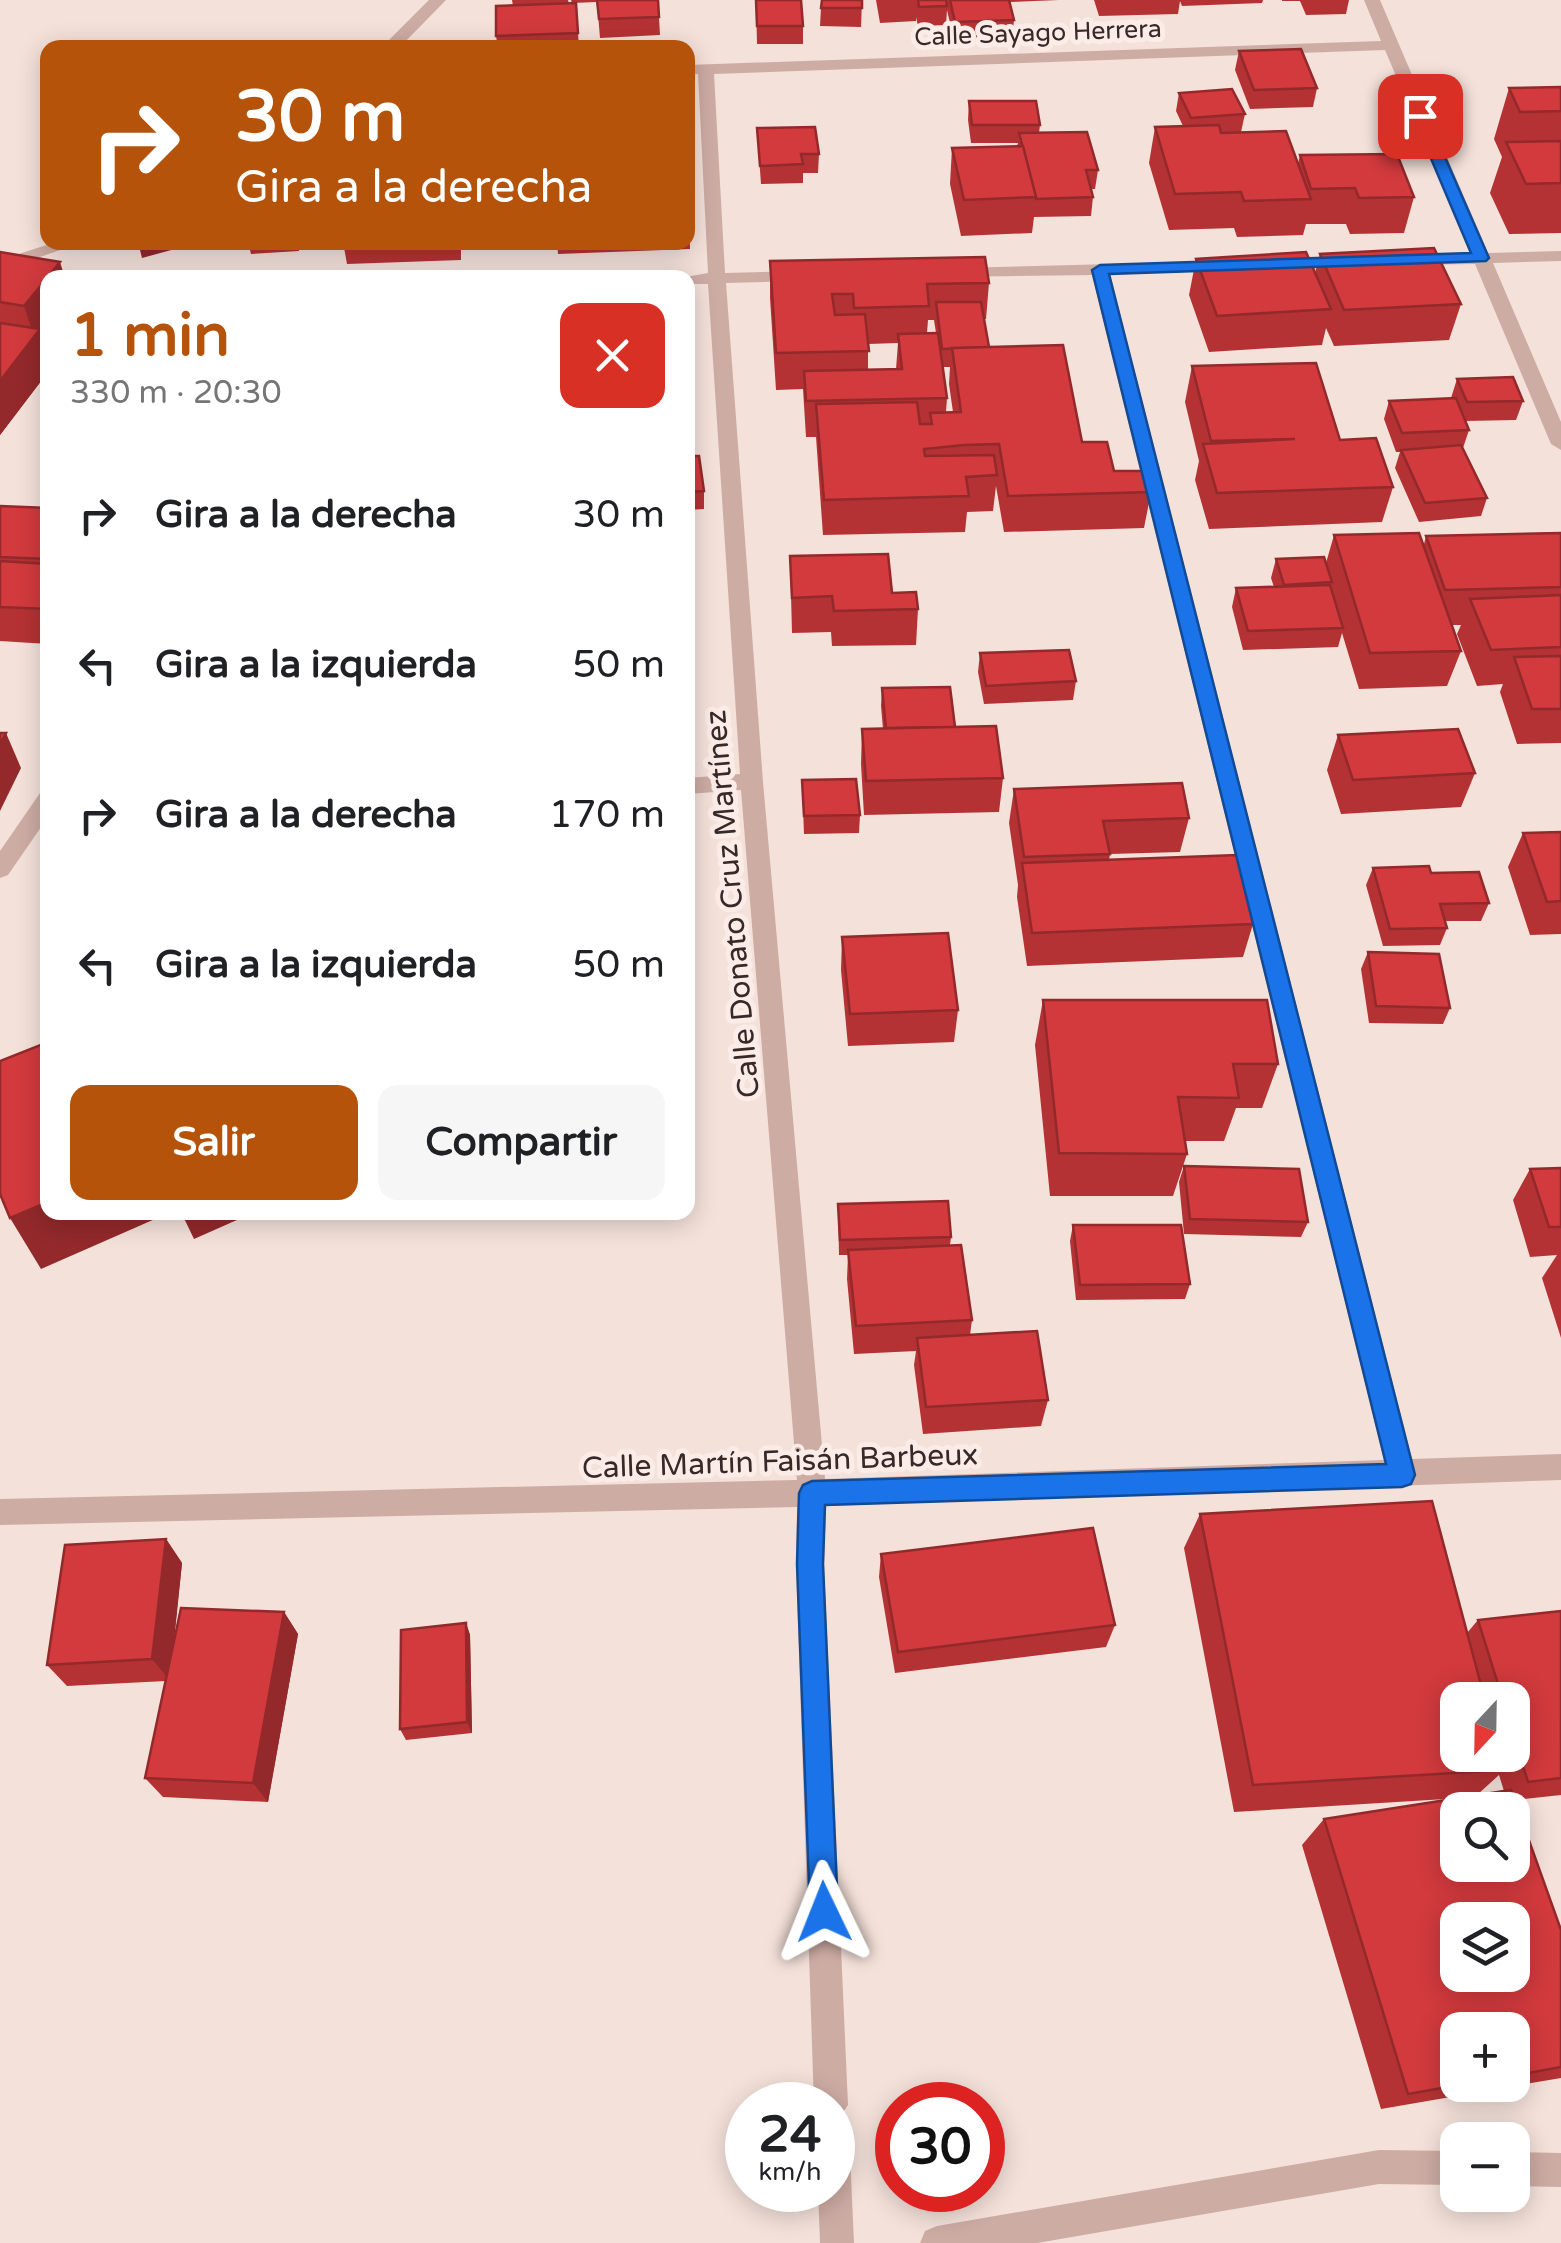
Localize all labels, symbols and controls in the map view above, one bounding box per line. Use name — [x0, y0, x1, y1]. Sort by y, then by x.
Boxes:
street label: Calle Sayago Herrera — [914, 14, 1162, 52]
pin — [1378, 74, 1463, 159]
text: 30 m — [235, 76, 405, 160]
icon: right — [70, 80, 200, 210]
icon: arrive — [1393, 89, 1448, 144]
text: Gira a la derecha — [235, 161, 592, 215]
text: 1 min — [70, 300, 230, 372]
button: close — [560, 303, 665, 408]
text: 330 m · 20:30 — [70, 374, 282, 412]
icon: right — [70, 488, 125, 543]
text: Gira a la derecha — [155, 492, 457, 538]
text: 30 m — [573, 492, 665, 538]
icon: left — [70, 638, 125, 693]
text: Gira a la izquierda — [155, 642, 477, 688]
text: 50 m — [573, 642, 665, 688]
street label: Calle Donato Cruz Martínez — [697, 708, 768, 1099]
icon: right — [70, 788, 125, 843]
text: Gira a la derecha — [155, 792, 457, 838]
text: 170 m — [549, 792, 665, 838]
icon: left — [70, 938, 125, 993]
text: Gira a la izquierda — [155, 942, 477, 988]
text: 50 m — [573, 942, 665, 988]
button: Salir — [70, 1085, 358, 1200]
button: Compartir — [378, 1085, 665, 1200]
street label: Calle Martín Faisán Barbeux — [581, 1436, 979, 1487]
north arrow — [1440, 1682, 1530, 1772]
map controls — [1440, 1682, 1530, 2212]
button: search — [1440, 1792, 1530, 1882]
position arrow — [772, 1860, 876, 1964]
button: layers — [1440, 1902, 1530, 1992]
button: + — [1440, 2012, 1530, 2102]
speed limit sign: 30 — [875, 2082, 1005, 2212]
text: 24 — [759, 2105, 821, 2165]
button: − — [1440, 2122, 1530, 2212]
text: km/h — [759, 2157, 821, 2187]

